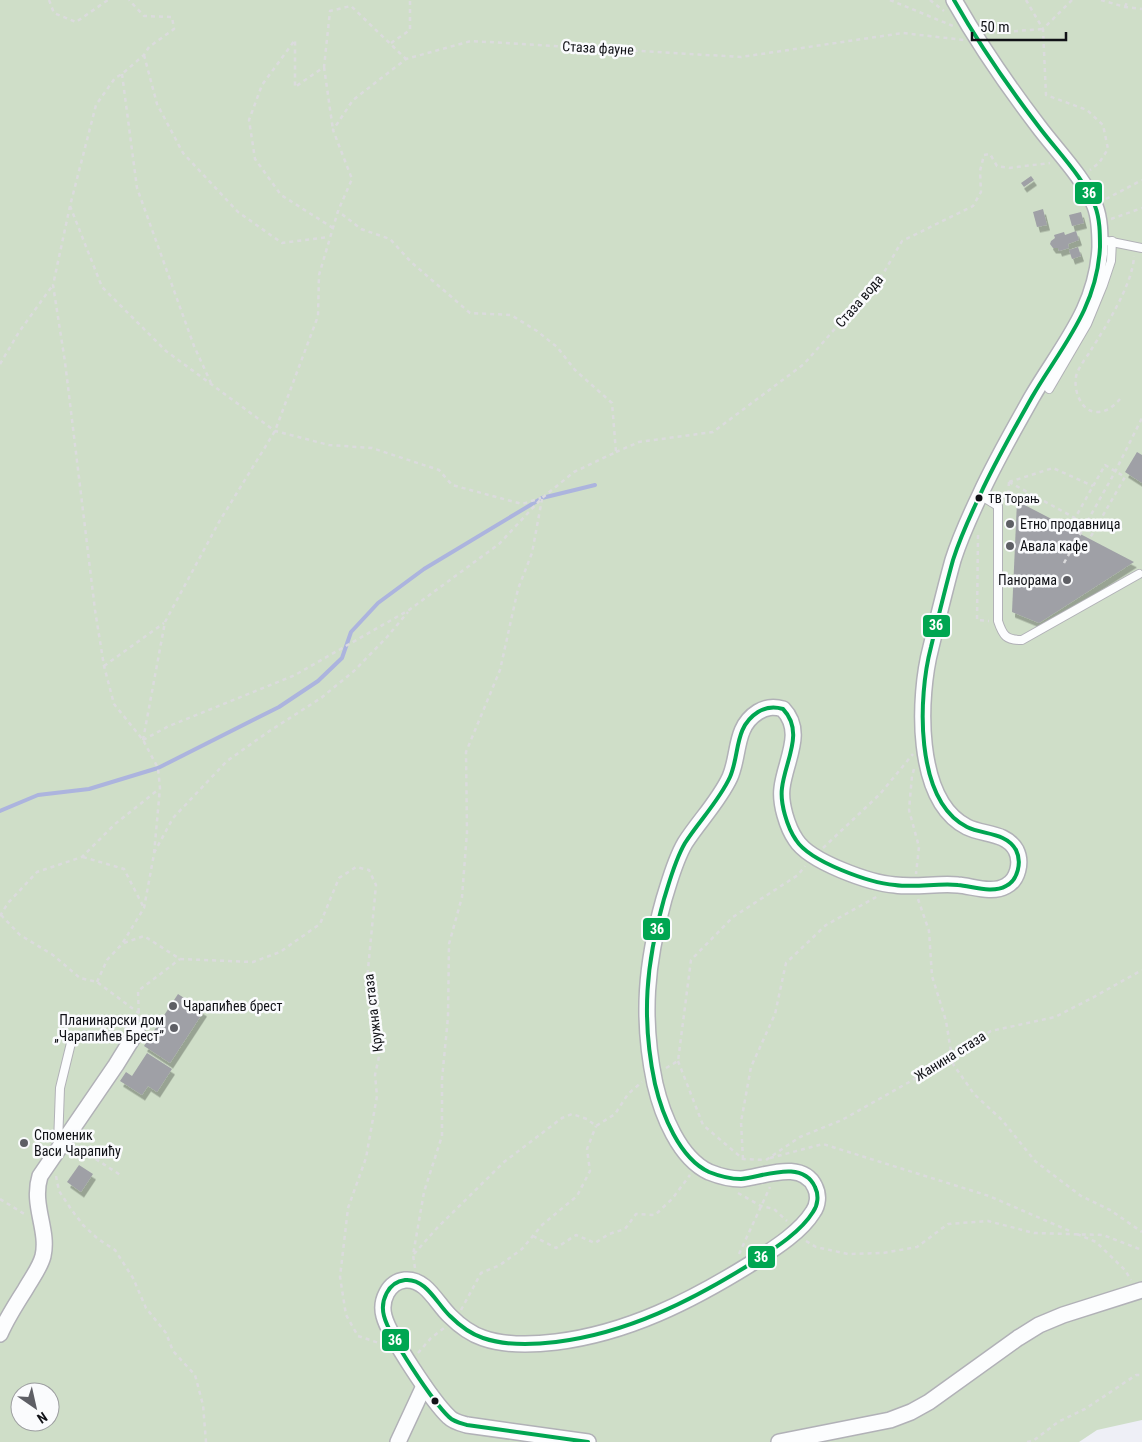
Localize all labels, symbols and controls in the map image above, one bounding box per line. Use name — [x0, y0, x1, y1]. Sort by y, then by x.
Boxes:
scale bar — [972, 10, 1066, 42]
text: 50 m — [980, 18, 1010, 36]
street label: Стаза фауне — [562, 38, 635, 58]
line badge: 36 — [1074, 181, 1103, 205]
text: 36 — [1082, 185, 1096, 201]
street label: Стаза вода — [832, 271, 886, 331]
place label: ТВ Торањ — [988, 491, 1040, 506]
marker: ТВ Торањ — [974, 493, 984, 503]
place label: Етно продавница — [1020, 516, 1120, 532]
marker: Етно продавница — [1004, 518, 1016, 530]
place label: Авала кафе — [1020, 538, 1088, 554]
marker: Авала кафе — [1004, 540, 1016, 552]
place label: Панорама — [998, 572, 1057, 588]
marker: Панорама — [1061, 574, 1073, 586]
line badge: 36 — [922, 614, 951, 638]
text: 36 — [929, 617, 943, 633]
line badge: 36 — [642, 917, 671, 941]
text: 36 — [650, 921, 664, 937]
street label: Кружна стаза — [360, 973, 386, 1053]
place label: Чарапићев брест — [183, 998, 282, 1014]
marker: Чарапићев брест — [167, 1000, 179, 1012]
place label: Планинарски дом „Чарапићев Брест” — [54, 1012, 164, 1044]
marker: Планинарски дом „Чарапићев Брест” — [168, 1022, 180, 1034]
street label: Жанина стаза — [911, 1028, 989, 1084]
place label: Споменик Васи Чарапићу — [34, 1127, 121, 1159]
marker: Споменик Васи Чарапићу — [18, 1137, 30, 1149]
line badge: 36 — [747, 1245, 776, 1269]
text: 36 — [754, 1249, 768, 1265]
line badge: 36 — [381, 1328, 410, 1352]
text: 36 — [388, 1332, 402, 1348]
north arrow — [10, 1382, 60, 1432]
unlabelled marker — [430, 1396, 440, 1406]
text: N — [34, 1409, 50, 1427]

